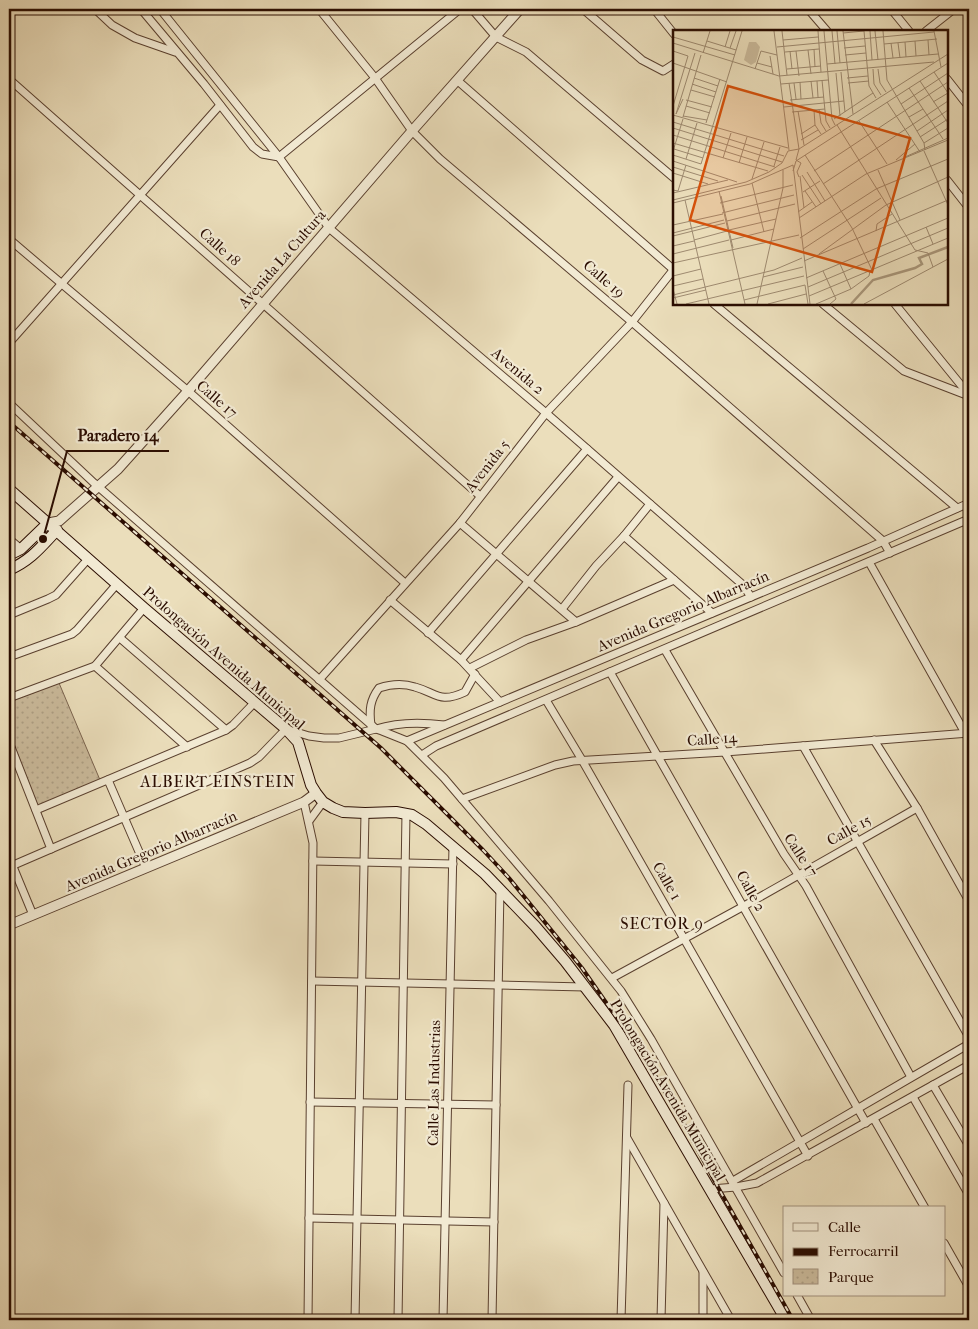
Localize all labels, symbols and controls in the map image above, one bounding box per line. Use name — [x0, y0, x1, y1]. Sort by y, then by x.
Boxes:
inset map — [673, 30, 948, 305]
street label: Avenida La Cultura — [234, 205, 330, 313]
street label: Calle 18 — [196, 224, 244, 270]
street label: Calle 19 — [580, 256, 629, 302]
street label: Avenida 2 — [487, 343, 548, 398]
street label: Calle 17 — [193, 376, 241, 422]
callout: Paradero 14 — [67, 420, 169, 451]
text: Paradero 14 — [77, 426, 160, 446]
street label: Avenida 5 — [460, 436, 513, 497]
street label: Avenida Gregorio Albarracín — [594, 567, 772, 656]
street label: Prolongación Avenida Municipal — [139, 583, 309, 733]
street label: Calle 14 — [686, 728, 739, 750]
district label: ALBERT EINSTEIN — [139, 772, 296, 791]
street label: Avenida Gregorio Albarracín — [62, 807, 240, 896]
street label: Calle 15 — [824, 811, 874, 849]
street label: Calle 17 — [780, 830, 822, 880]
street label: Calle 1 — [649, 859, 685, 903]
street label: Calle 2 — [733, 868, 770, 915]
district label: SECTOR 9 — [620, 914, 704, 933]
street label: Prolongación Avenida Municipal — [606, 996, 730, 1184]
street label: Calle Las Industrias — [424, 1019, 444, 1146]
legend — [783, 1206, 946, 1296]
text: Calle — [828, 1218, 861, 1236]
text: Ferrocarril — [828, 1242, 899, 1260]
text: Parque — [828, 1268, 874, 1286]

